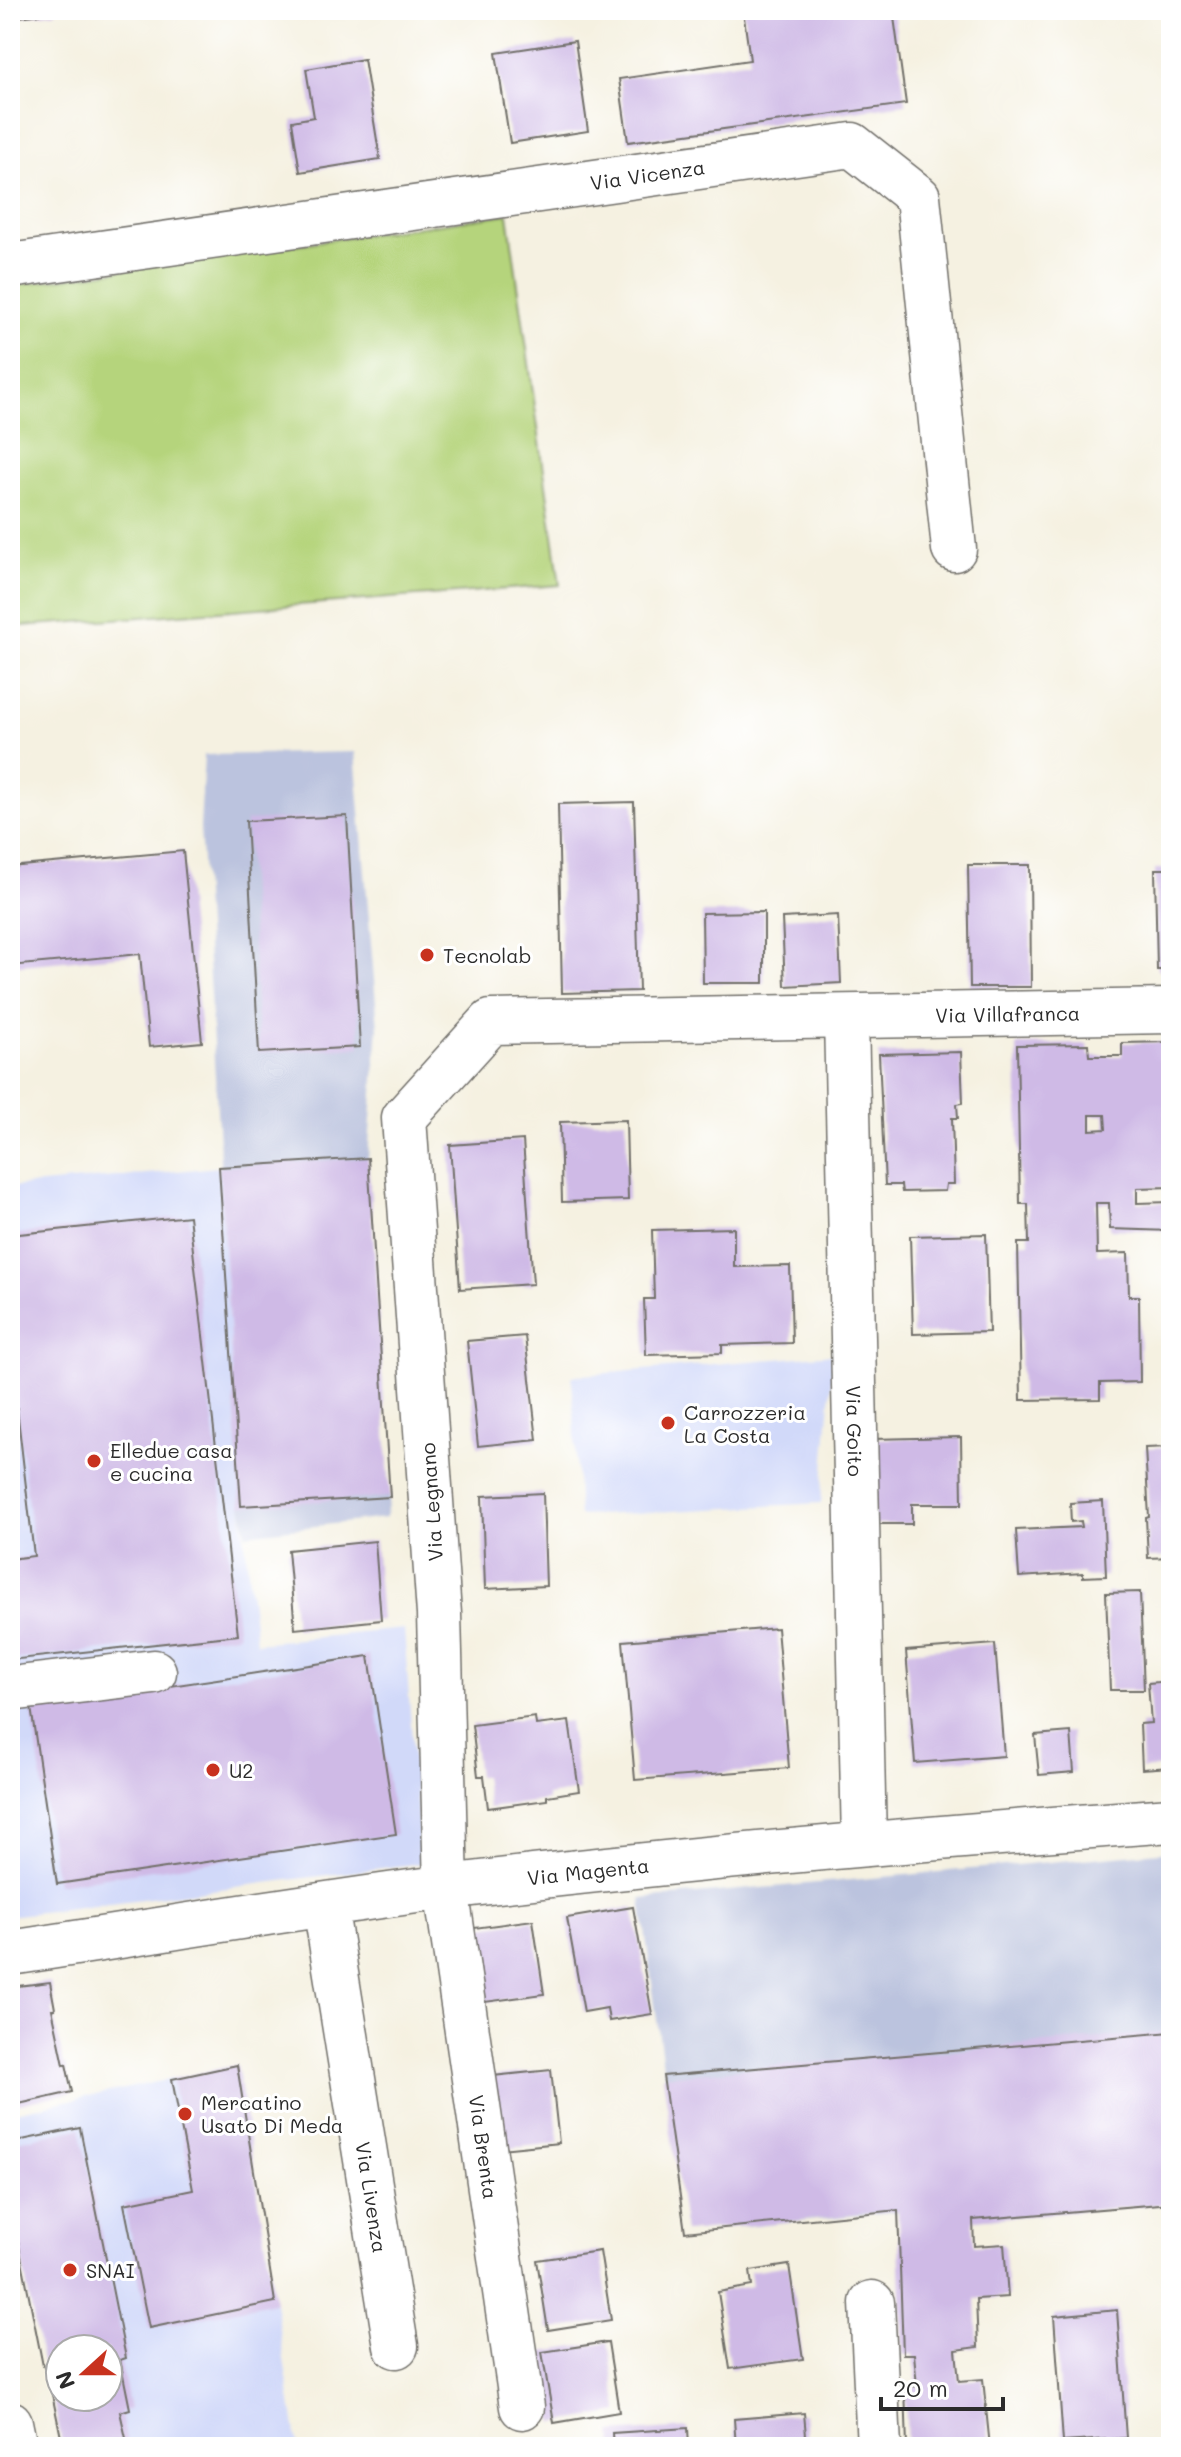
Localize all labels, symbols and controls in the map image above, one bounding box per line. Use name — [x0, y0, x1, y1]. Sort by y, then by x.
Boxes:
street label: Via Vicenza — [588, 153, 707, 195]
place label: Tecnolab — [443, 942, 531, 968]
marker: Tecnolab — [418, 946, 436, 964]
street label: Via Villafranca — [935, 999, 1080, 1028]
street label: Via Goito — [841, 1385, 869, 1477]
place label: Carrozzeria La Costa — [684, 1399, 806, 1448]
marker: Carrozzeria La Costa — [659, 1414, 677, 1432]
place label: Elledue casa e cucina — [110, 1437, 233, 1486]
street label: Via Legnano — [414, 1442, 448, 1562]
marker: Elledue casa e cucina — [85, 1452, 103, 1470]
place label: U2 — [229, 1757, 253, 1783]
marker: U2 — [204, 1761, 222, 1779]
street label: Via Magenta — [526, 1852, 650, 1891]
place label: Mercatino Usato Di Meda — [201, 2089, 343, 2138]
street label: Via Brenta — [464, 2093, 504, 2201]
marker: Mercatino Usato Di Meda — [176, 2105, 194, 2123]
street label: Via Livenza — [350, 2140, 394, 2255]
place label: SNAI — [86, 2257, 135, 2283]
marker: SNAI — [61, 2261, 79, 2279]
north arrow — [44, 2333, 124, 2413]
scale bar — [881, 2361, 1003, 2411]
text: N — [48, 2367, 81, 2393]
text: 20 m — [893, 2372, 948, 2403]

